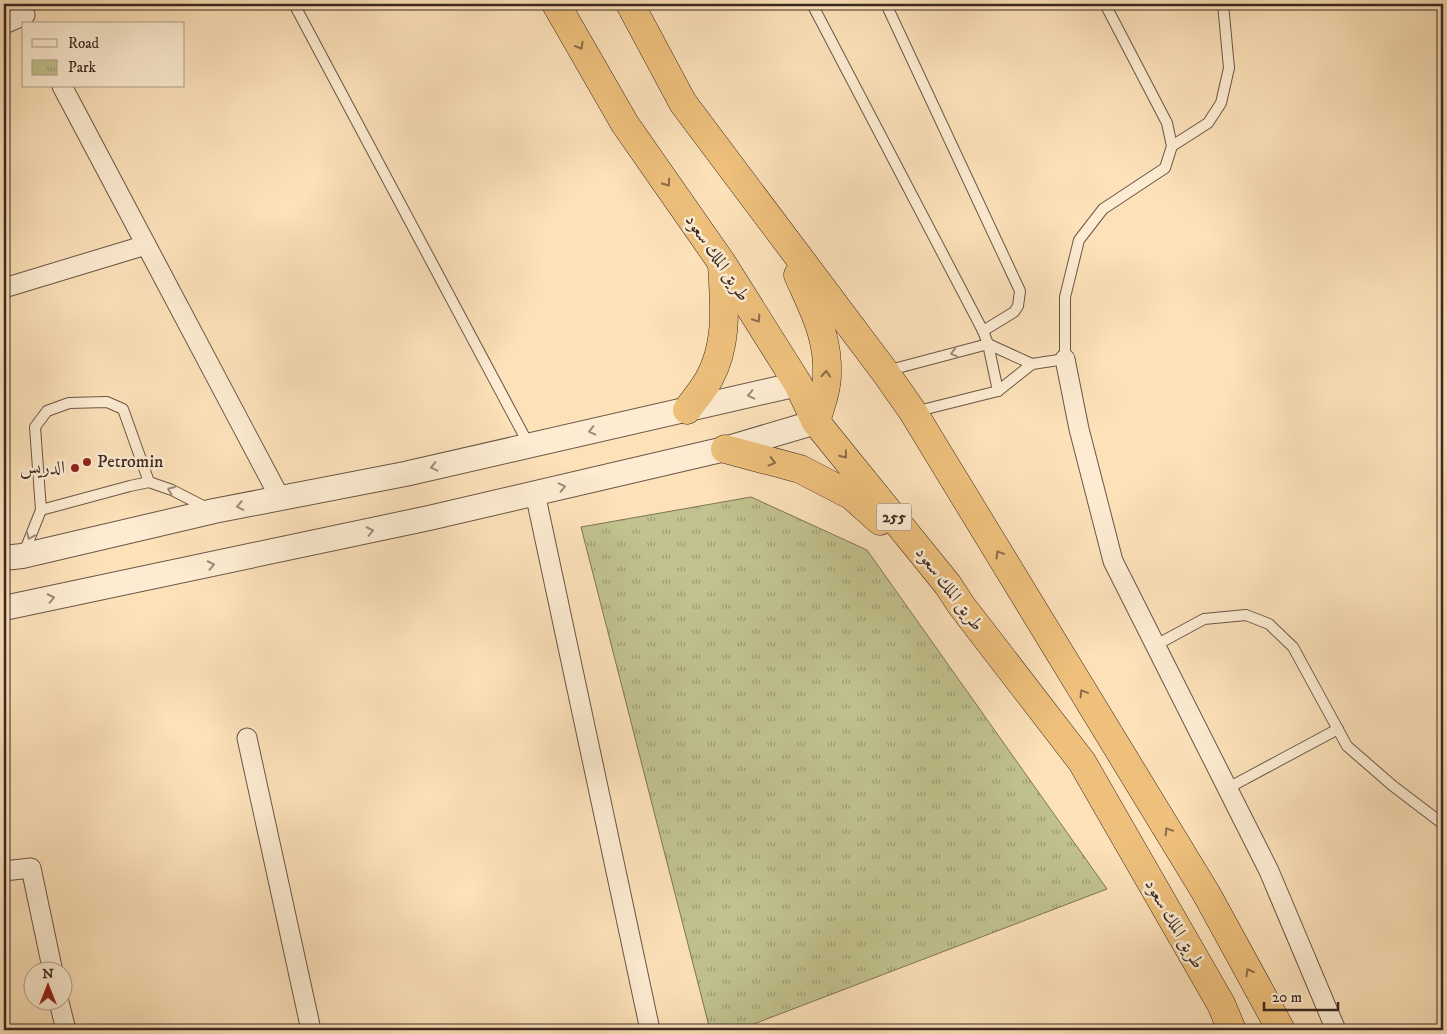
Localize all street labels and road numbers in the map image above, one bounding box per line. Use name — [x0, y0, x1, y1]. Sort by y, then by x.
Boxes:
street label: طريق الملك سعود — [680, 210, 754, 306]
road number: 255 — [876, 504, 912, 530]
street label: طريق الملك سعود — [910, 542, 988, 636]
street label: طريق الملك سعود — [1139, 875, 1209, 973]

